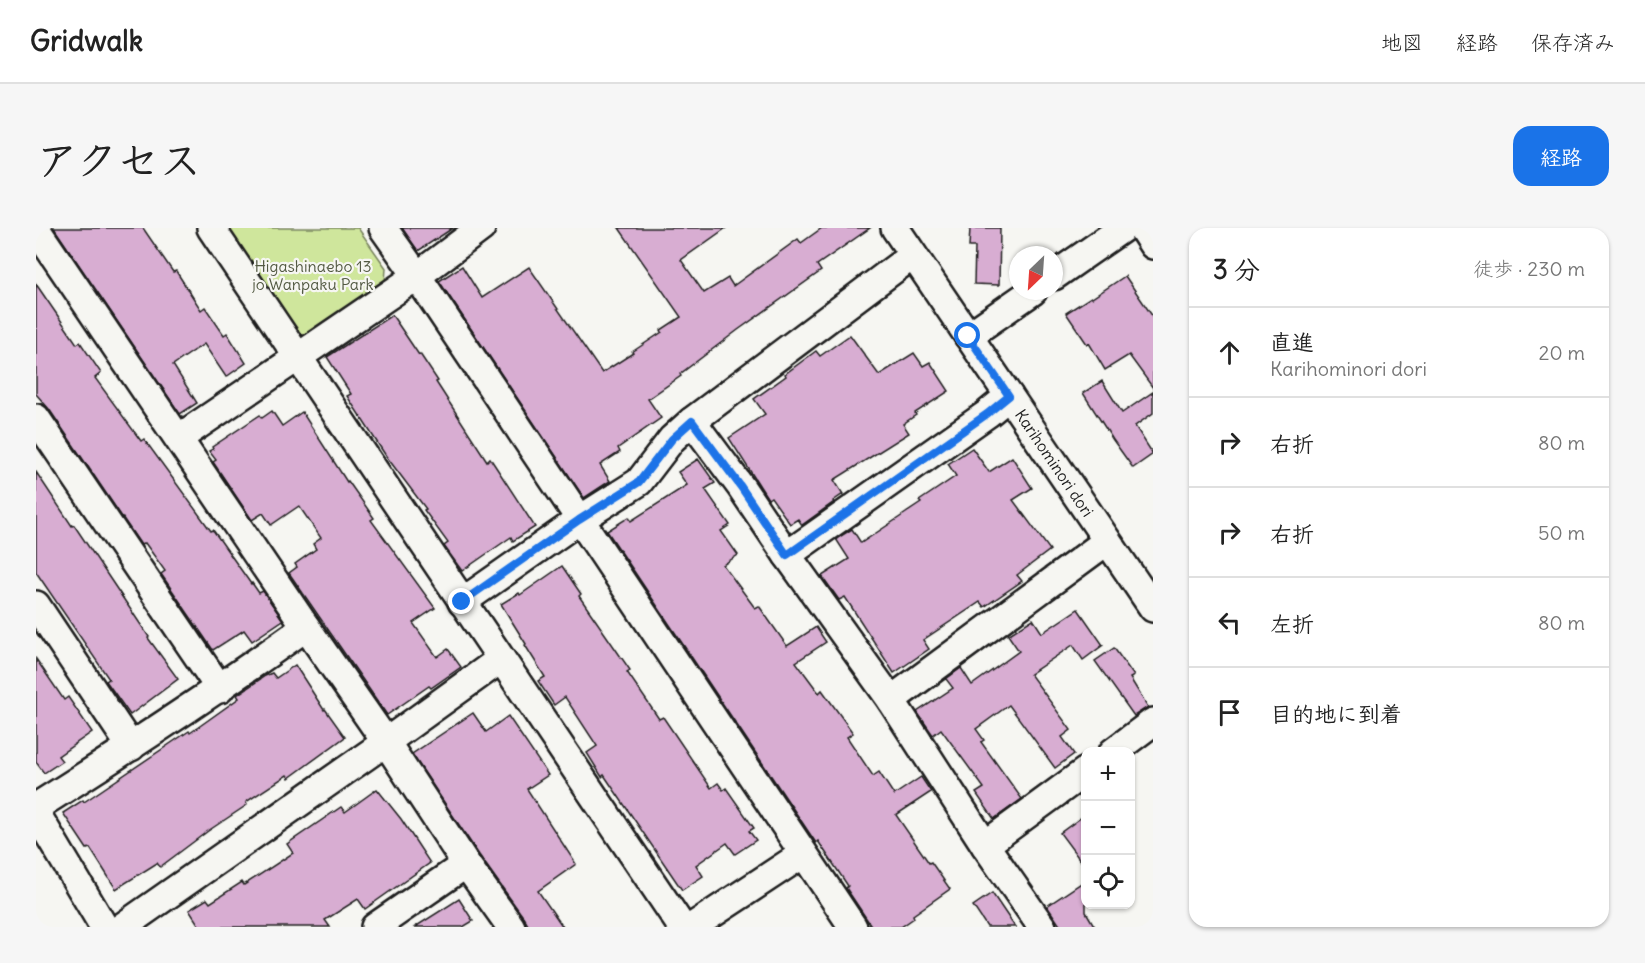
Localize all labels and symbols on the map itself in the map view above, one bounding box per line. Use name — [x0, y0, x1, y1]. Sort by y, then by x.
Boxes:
north arrow — [1009, 246, 1063, 300]
park label: Higashinaebo 13 jo Wanpaku Park — [251, 256, 374, 294]
route start — [954, 322, 980, 348]
street label: Karihominori dori — [1011, 405, 1098, 521]
route end — [448, 588, 474, 614]

